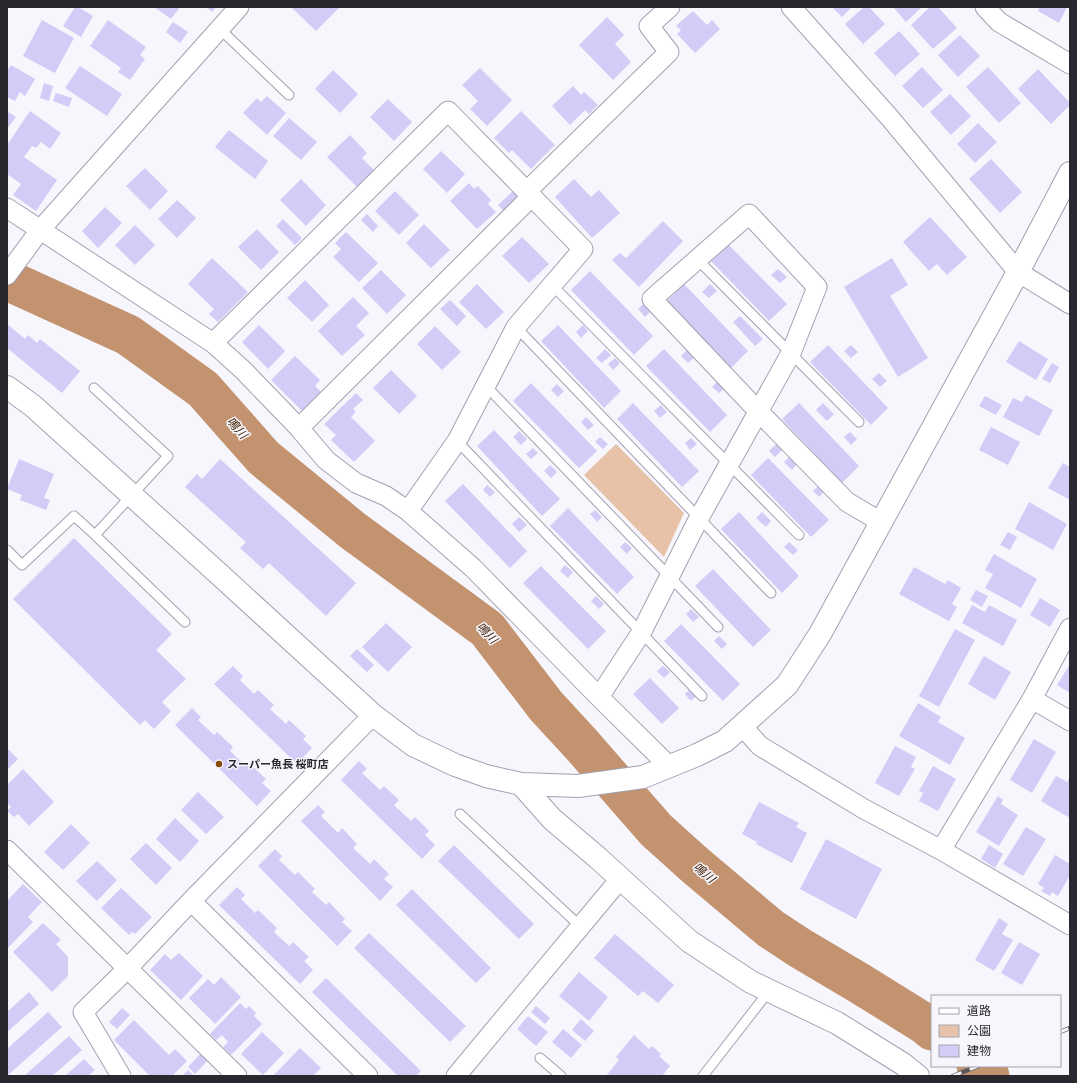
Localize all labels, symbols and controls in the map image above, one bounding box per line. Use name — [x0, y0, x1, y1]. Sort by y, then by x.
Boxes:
water label: 鳴川 — [224, 414, 252, 443]
water label: 鳴川 — [474, 619, 502, 648]
place label: スーパー魚長 桜町店 — [227, 758, 329, 771]
marker: スーパー魚長 桜町店 — [214, 759, 224, 769]
water label: 鳴川 — [690, 860, 719, 887]
legend — [931, 995, 1061, 1067]
text: 道路 — [967, 1004, 991, 1018]
text: 公園 — [967, 1024, 991, 1038]
text: 建物 — [967, 1044, 991, 1058]

